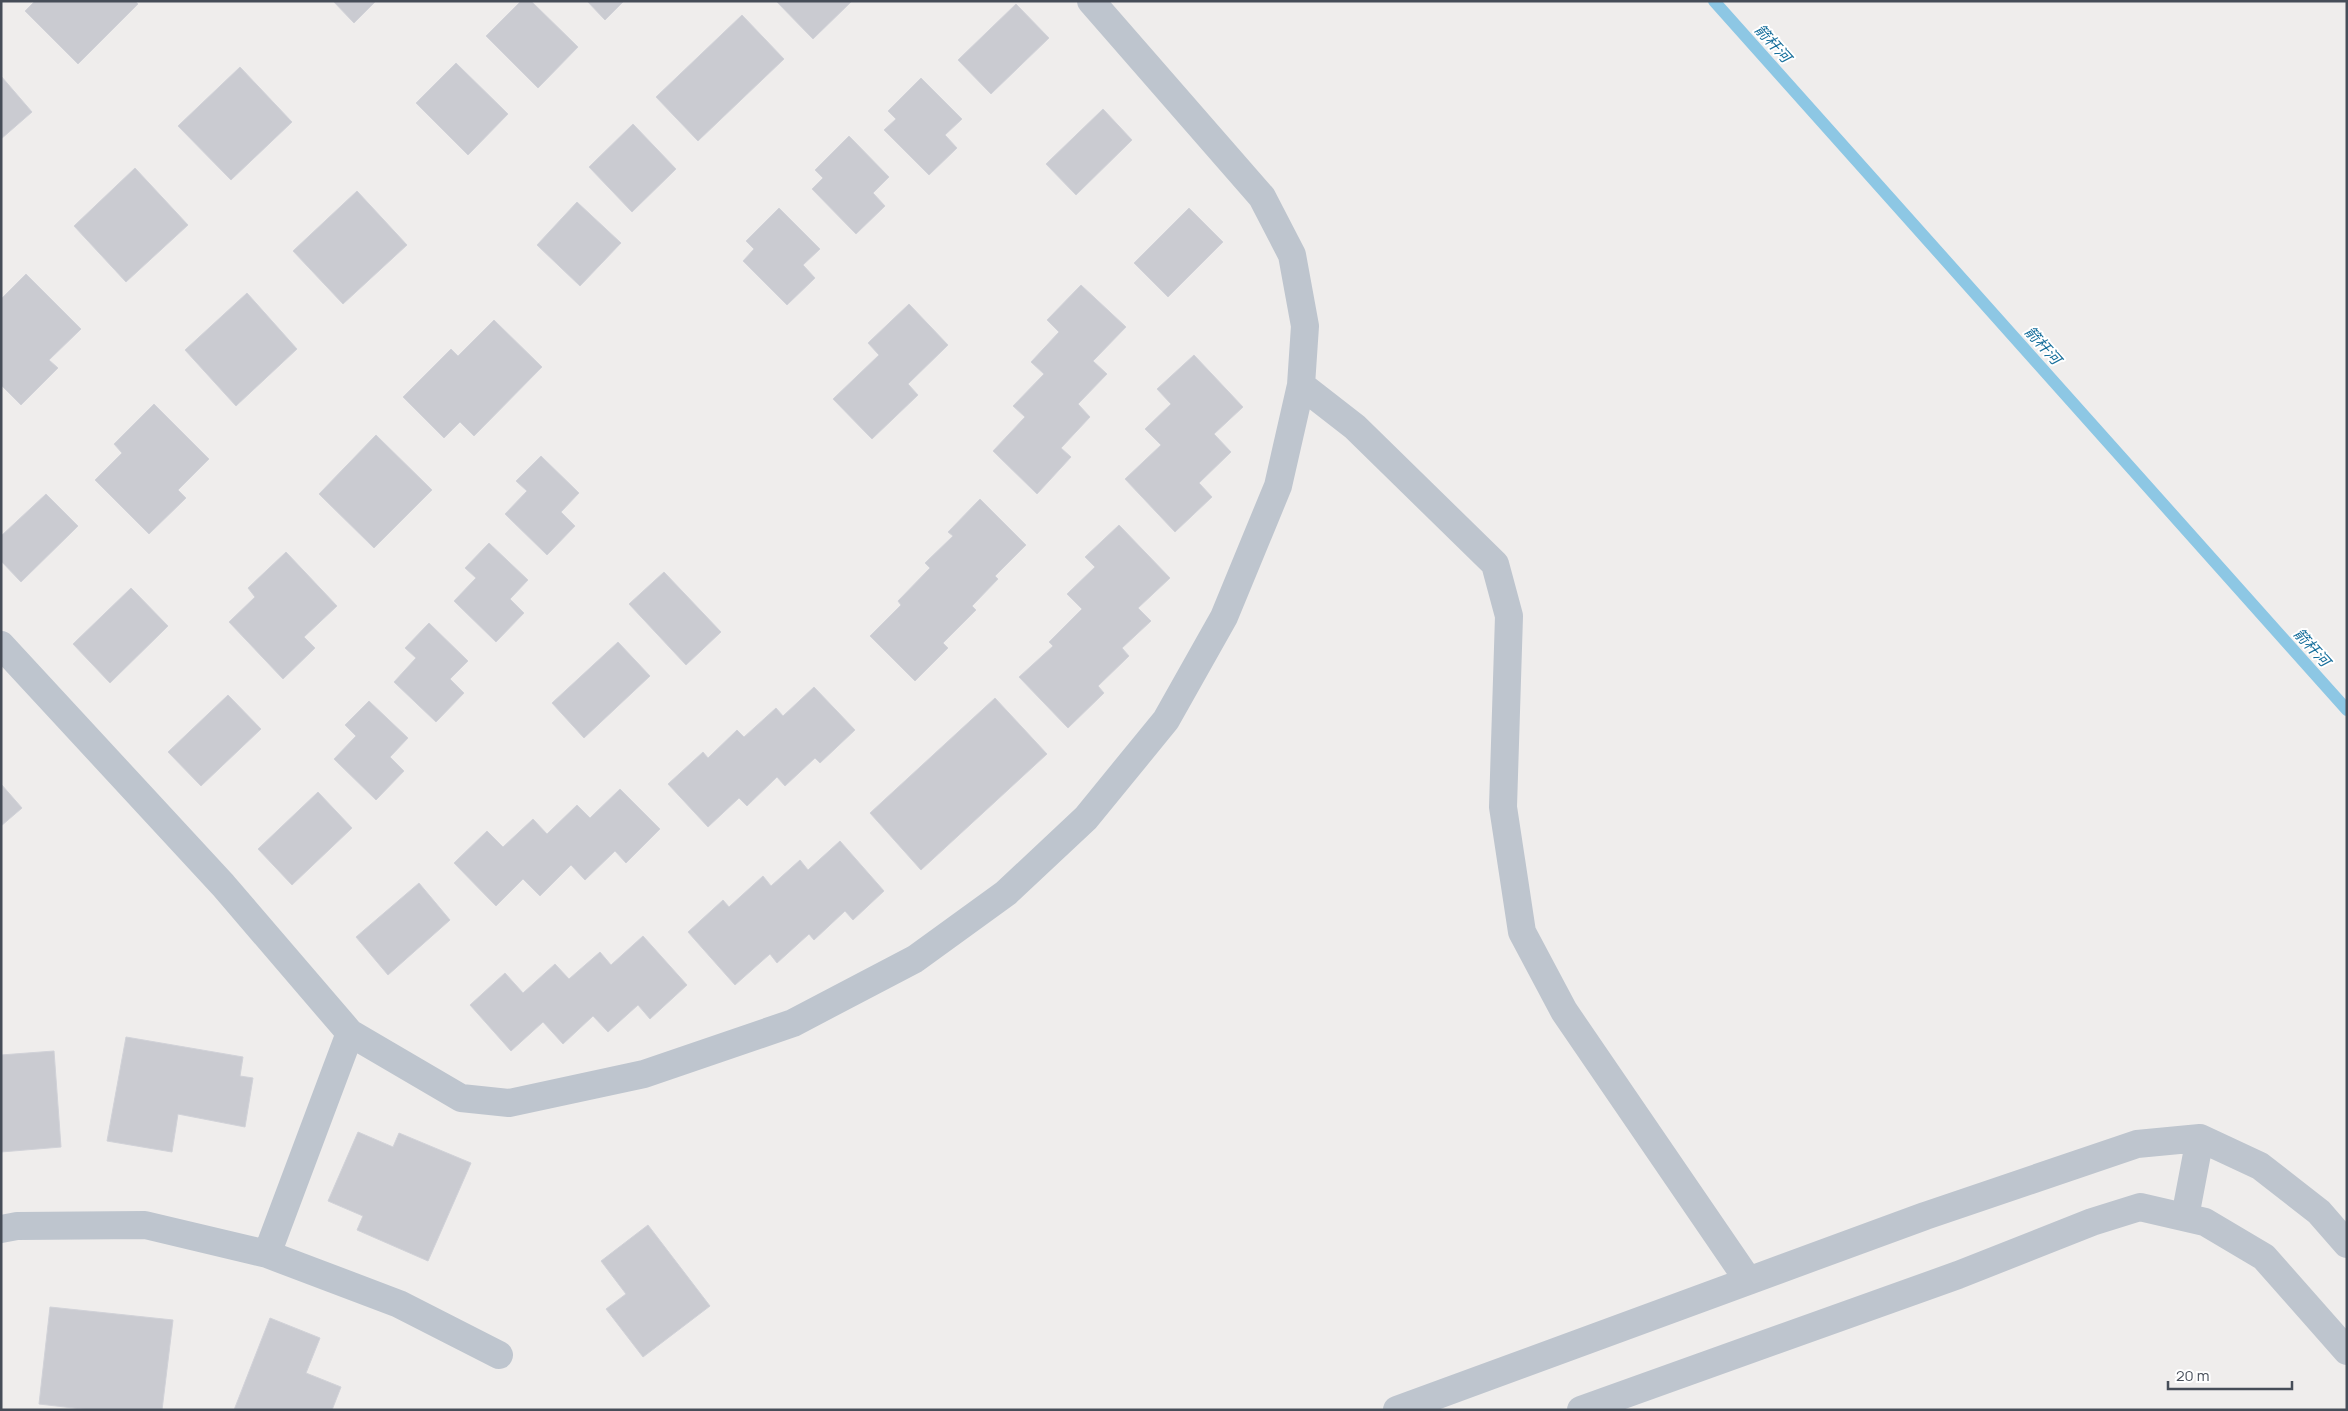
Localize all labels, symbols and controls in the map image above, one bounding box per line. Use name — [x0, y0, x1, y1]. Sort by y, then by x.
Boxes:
water label: 箭杆河 — [1750, 19, 1798, 69]
water label: 箭杆河 — [2020, 321, 2068, 371]
water label: 箭杆河 — [2289, 623, 2337, 673]
scale bar — [2168, 1358, 2292, 1390]
text: 20 m — [2176, 1365, 2209, 1386]

